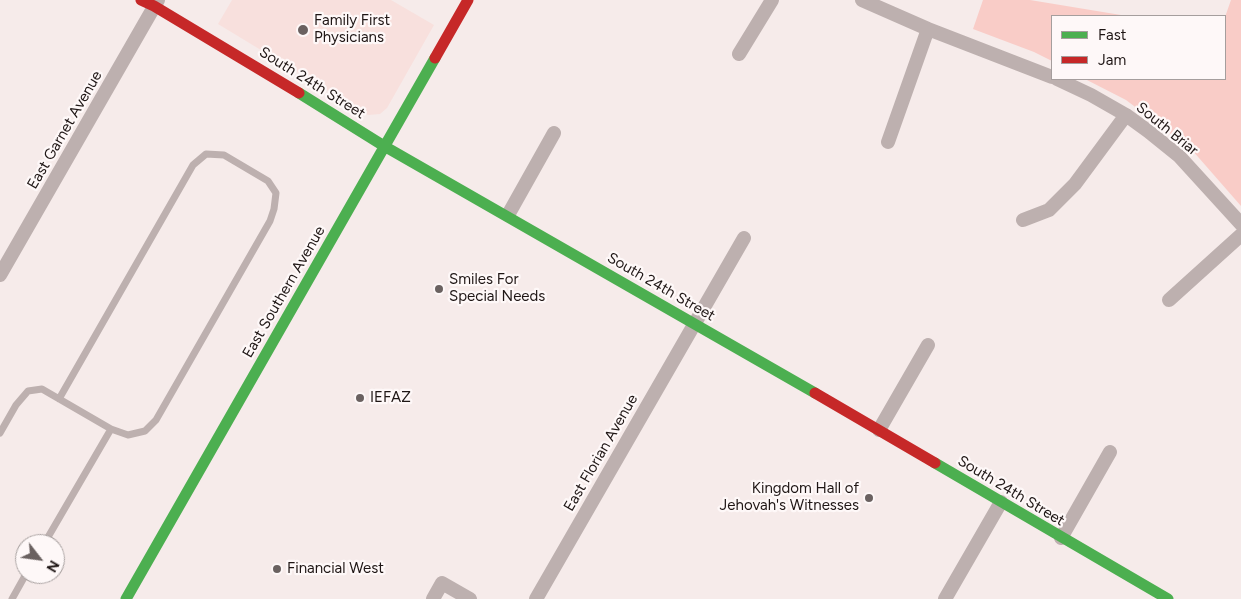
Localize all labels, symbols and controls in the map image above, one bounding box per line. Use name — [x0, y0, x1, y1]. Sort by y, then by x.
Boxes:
place label: Family First Physicians — [314, 12, 390, 47]
legend — [1051, 15, 1226, 80]
marker: Family First Physicians — [296, 23, 310, 37]
text: Fast — [1098, 26, 1126, 44]
street label: South 24th Street — [256, 43, 368, 123]
text: Jam — [1098, 51, 1126, 69]
street label: East Garnet Avenue — [24, 68, 106, 192]
street label: South Briar — [1132, 99, 1202, 159]
street label: East Southern Avenue — [239, 223, 329, 361]
street label: South 24th Street — [604, 249, 718, 325]
place label: Smiles For Special Needs — [449, 271, 545, 306]
marker: Smiles For Special Needs — [433, 283, 445, 295]
place label: IEFAZ — [370, 389, 411, 407]
street label: East Florian Avenue — [560, 391, 642, 515]
marker: IEFAZ — [354, 392, 366, 404]
street label: South 24th Street — [954, 452, 1068, 530]
place label: Kingdom Hall of Jehovah's Witnesses — [720, 480, 859, 515]
marker: Kingdom Hall of Jehovah's Witnesses — [863, 492, 875, 504]
north arrow — [15, 534, 65, 584]
text: N — [42, 557, 63, 575]
place label: Financial West — [287, 560, 384, 578]
marker: Financial West — [271, 563, 283, 575]

